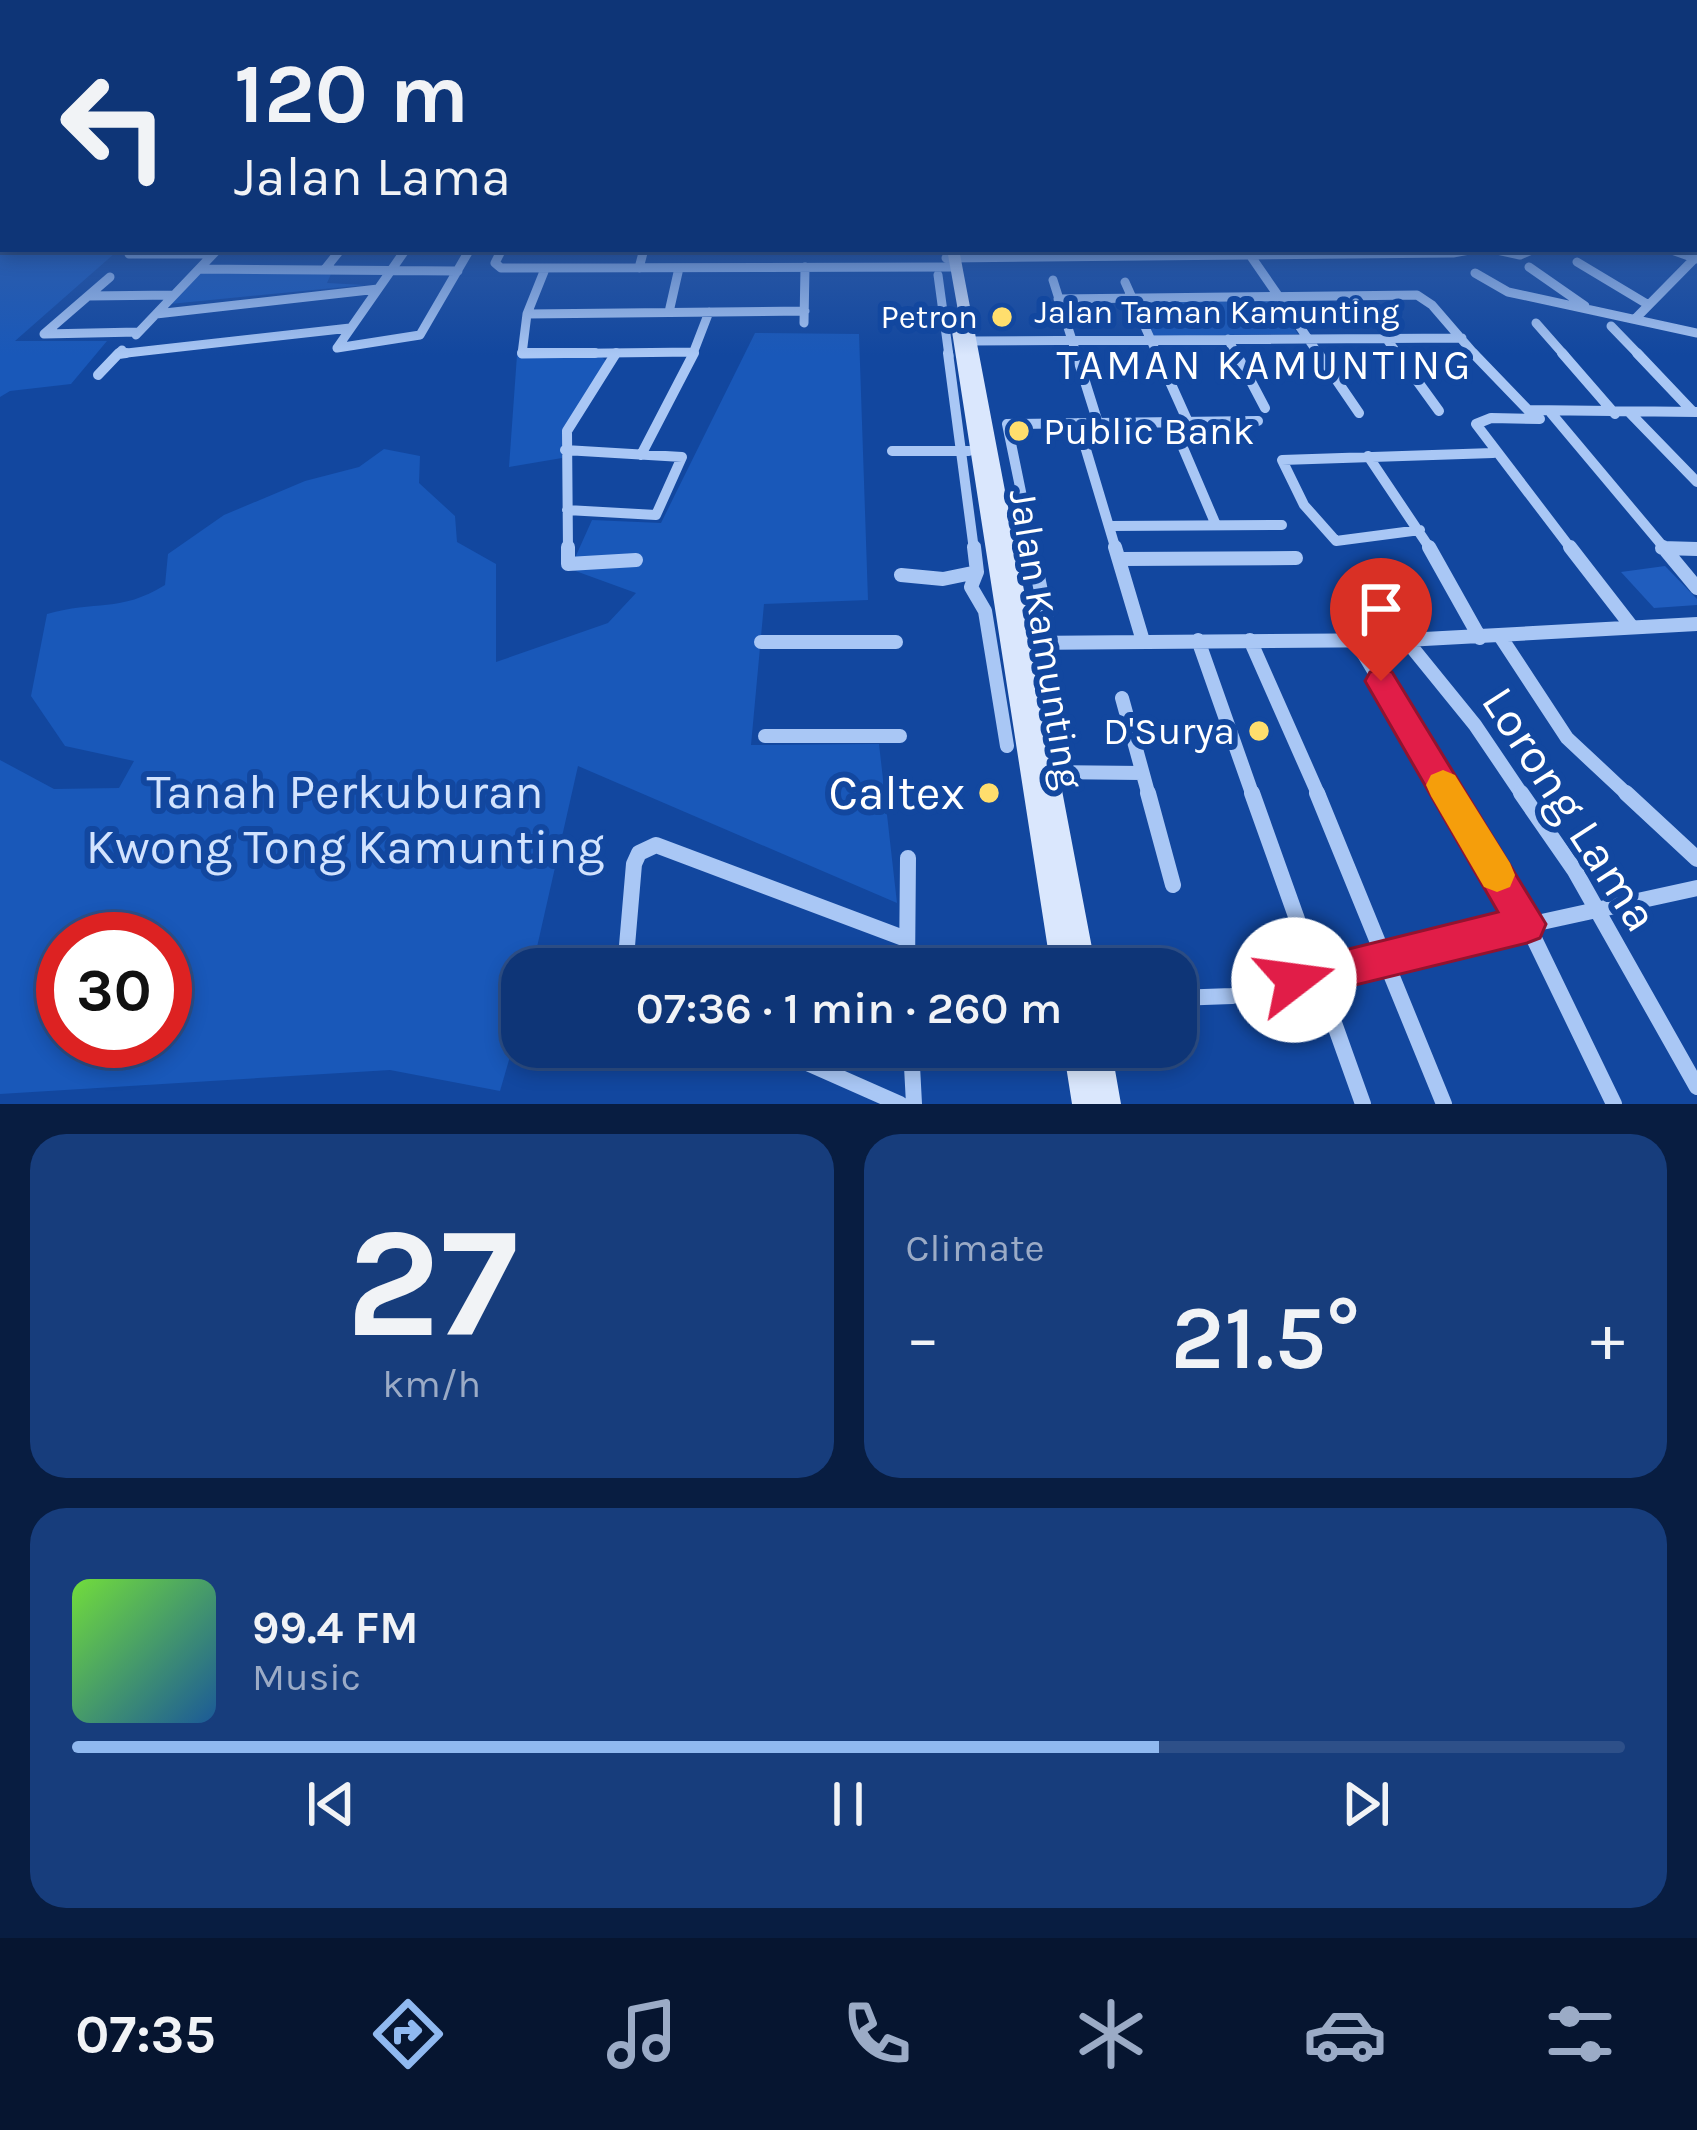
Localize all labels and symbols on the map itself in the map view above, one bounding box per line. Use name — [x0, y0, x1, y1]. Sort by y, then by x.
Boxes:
street label: Jalan Taman Kamunting — [1034, 293, 1400, 331]
place label: Petron — [881, 298, 978, 336]
marker: Petron — [989, 304, 1015, 330]
district label: TAMAN KAMUNTING — [1057, 340, 1473, 390]
place label: Public Bank — [1043, 408, 1254, 454]
marker: Public Bank — [1006, 418, 1032, 444]
street label: Jalan Kamunting — [1000, 486, 1092, 792]
pin — [1330, 558, 1432, 681]
street label: Lorong Lama — [1469, 676, 1670, 942]
place label: D'Surya — [1103, 708, 1235, 754]
marker: D'Surya — [1246, 718, 1272, 744]
park label: Tanah Perkuburan Kwong Tong Kamunting — [86, 764, 604, 876]
place label: Caltex — [828, 765, 965, 821]
marker: Caltex — [976, 780, 1002, 806]
speed limit sign: 30 — [36, 912, 192, 1068]
position arrow — [1231, 917, 1357, 1043]

